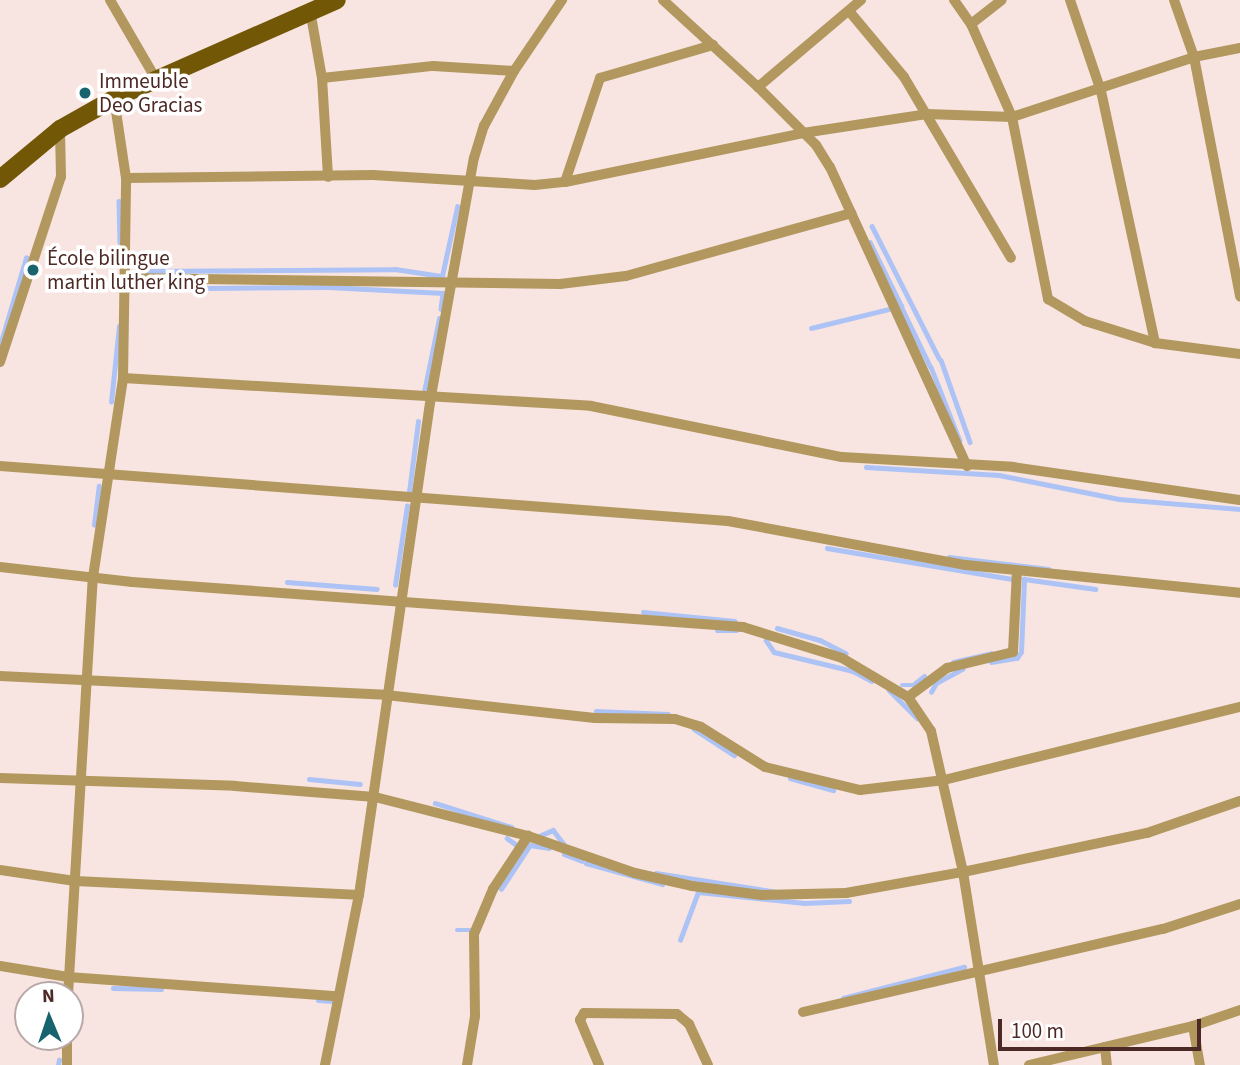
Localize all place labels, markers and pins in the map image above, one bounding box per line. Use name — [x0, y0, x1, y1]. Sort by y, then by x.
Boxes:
place label: Immeuble Deo Gracias — [99, 68, 202, 118]
marker: Immeuble Deo Gracias — [77, 85, 93, 101]
place label: École bilingue martin luther king — [47, 245, 205, 295]
marker: École bilingue martin luther king — [25, 262, 41, 278]

